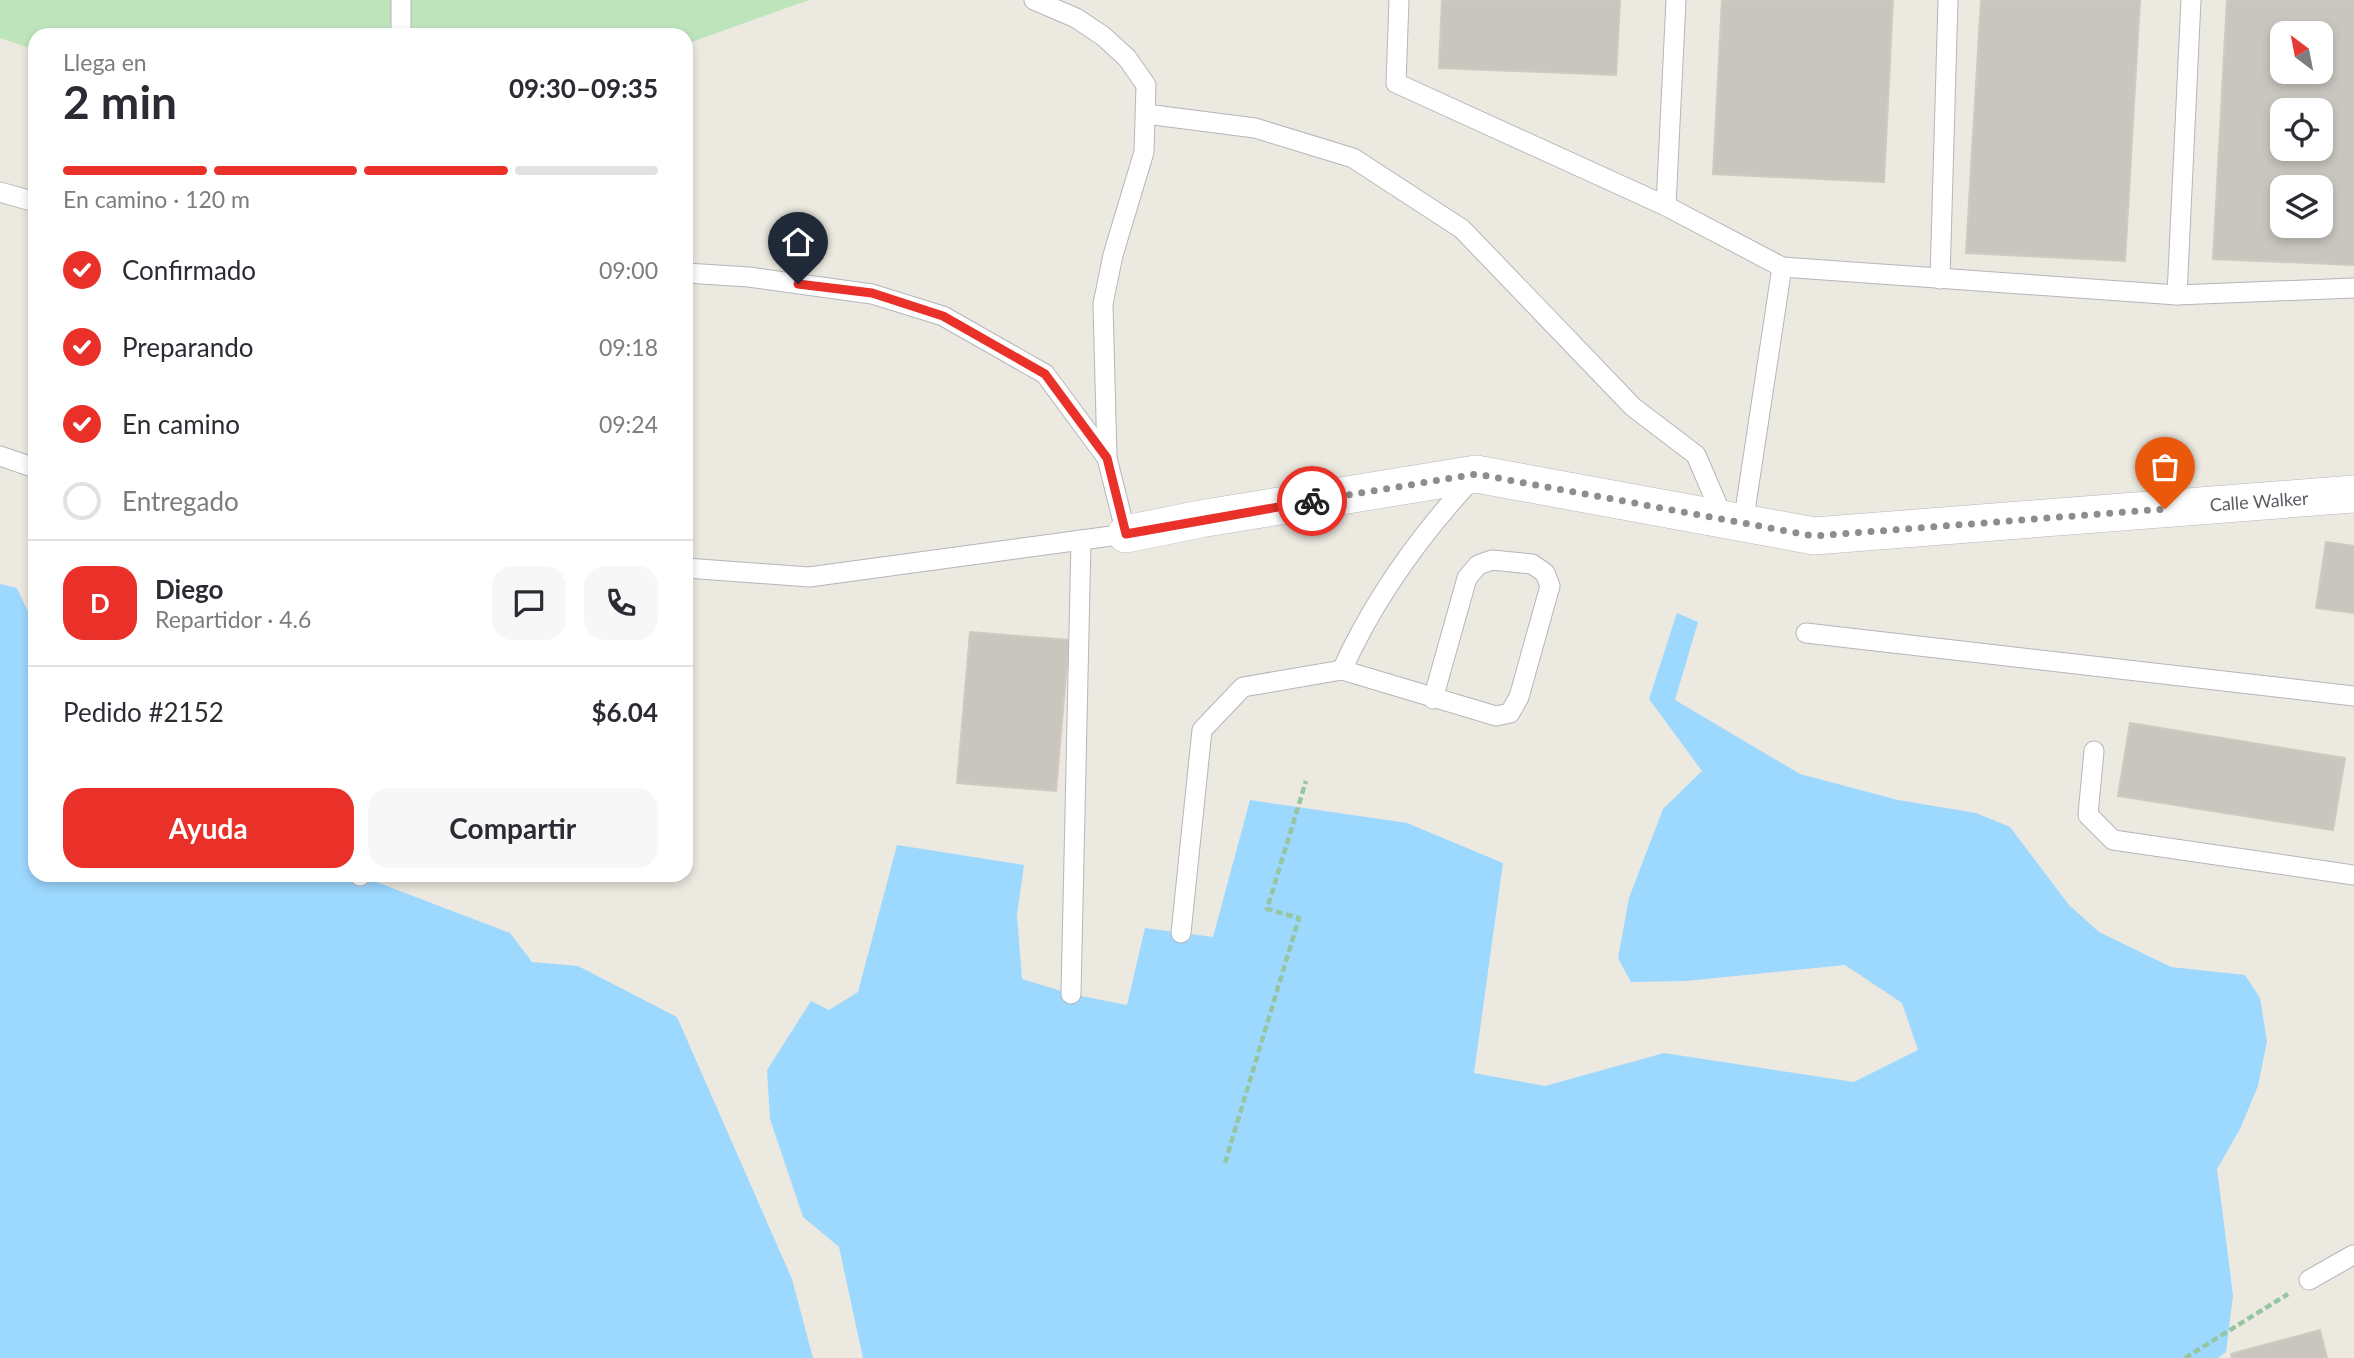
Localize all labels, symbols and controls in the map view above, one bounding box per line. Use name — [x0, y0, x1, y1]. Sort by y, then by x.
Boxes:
north arrow — [2270, 21, 2333, 84]
map controls — [2270, 21, 2333, 238]
text: Llega en — [63, 48, 147, 76]
text: 09:30–09:35 — [509, 72, 658, 104]
text: 2 min — [63, 74, 177, 129]
button: locate — [2270, 98, 2333, 161]
button: layers — [2270, 175, 2333, 238]
text: En camino · 120 m — [63, 185, 250, 213]
pin — [768, 212, 828, 284]
icon: home — [779, 223, 817, 261]
icon: check — [63, 251, 101, 289]
text: Confirmado — [122, 254, 256, 286]
text: 09:00 — [599, 256, 658, 284]
icon: check — [63, 328, 101, 366]
text: Preparando — [122, 331, 254, 363]
text: 09:18 — [599, 333, 658, 361]
icon: check — [63, 405, 101, 443]
text: En camino — [122, 408, 240, 440]
text: 09:24 — [599, 410, 658, 438]
pin — [2135, 437, 2195, 509]
icon: bag — [2146, 448, 2184, 486]
courier — [1277, 466, 1347, 536]
icon: bike — [1293, 482, 1331, 520]
text: Entregado — [122, 485, 239, 517]
street label: Calle Walker — [2209, 487, 2310, 515]
button: chat — [492, 566, 566, 640]
button: phone — [584, 566, 658, 640]
text: Diego — [155, 573, 223, 605]
text: D — [90, 587, 110, 619]
text: Repartidor · 4.6 — [155, 605, 311, 633]
text: Pedido #2152 — [63, 696, 224, 728]
text: $6.04 — [592, 696, 658, 728]
button: Ayuda — [63, 788, 354, 868]
button: Compartir — [368, 788, 658, 868]

